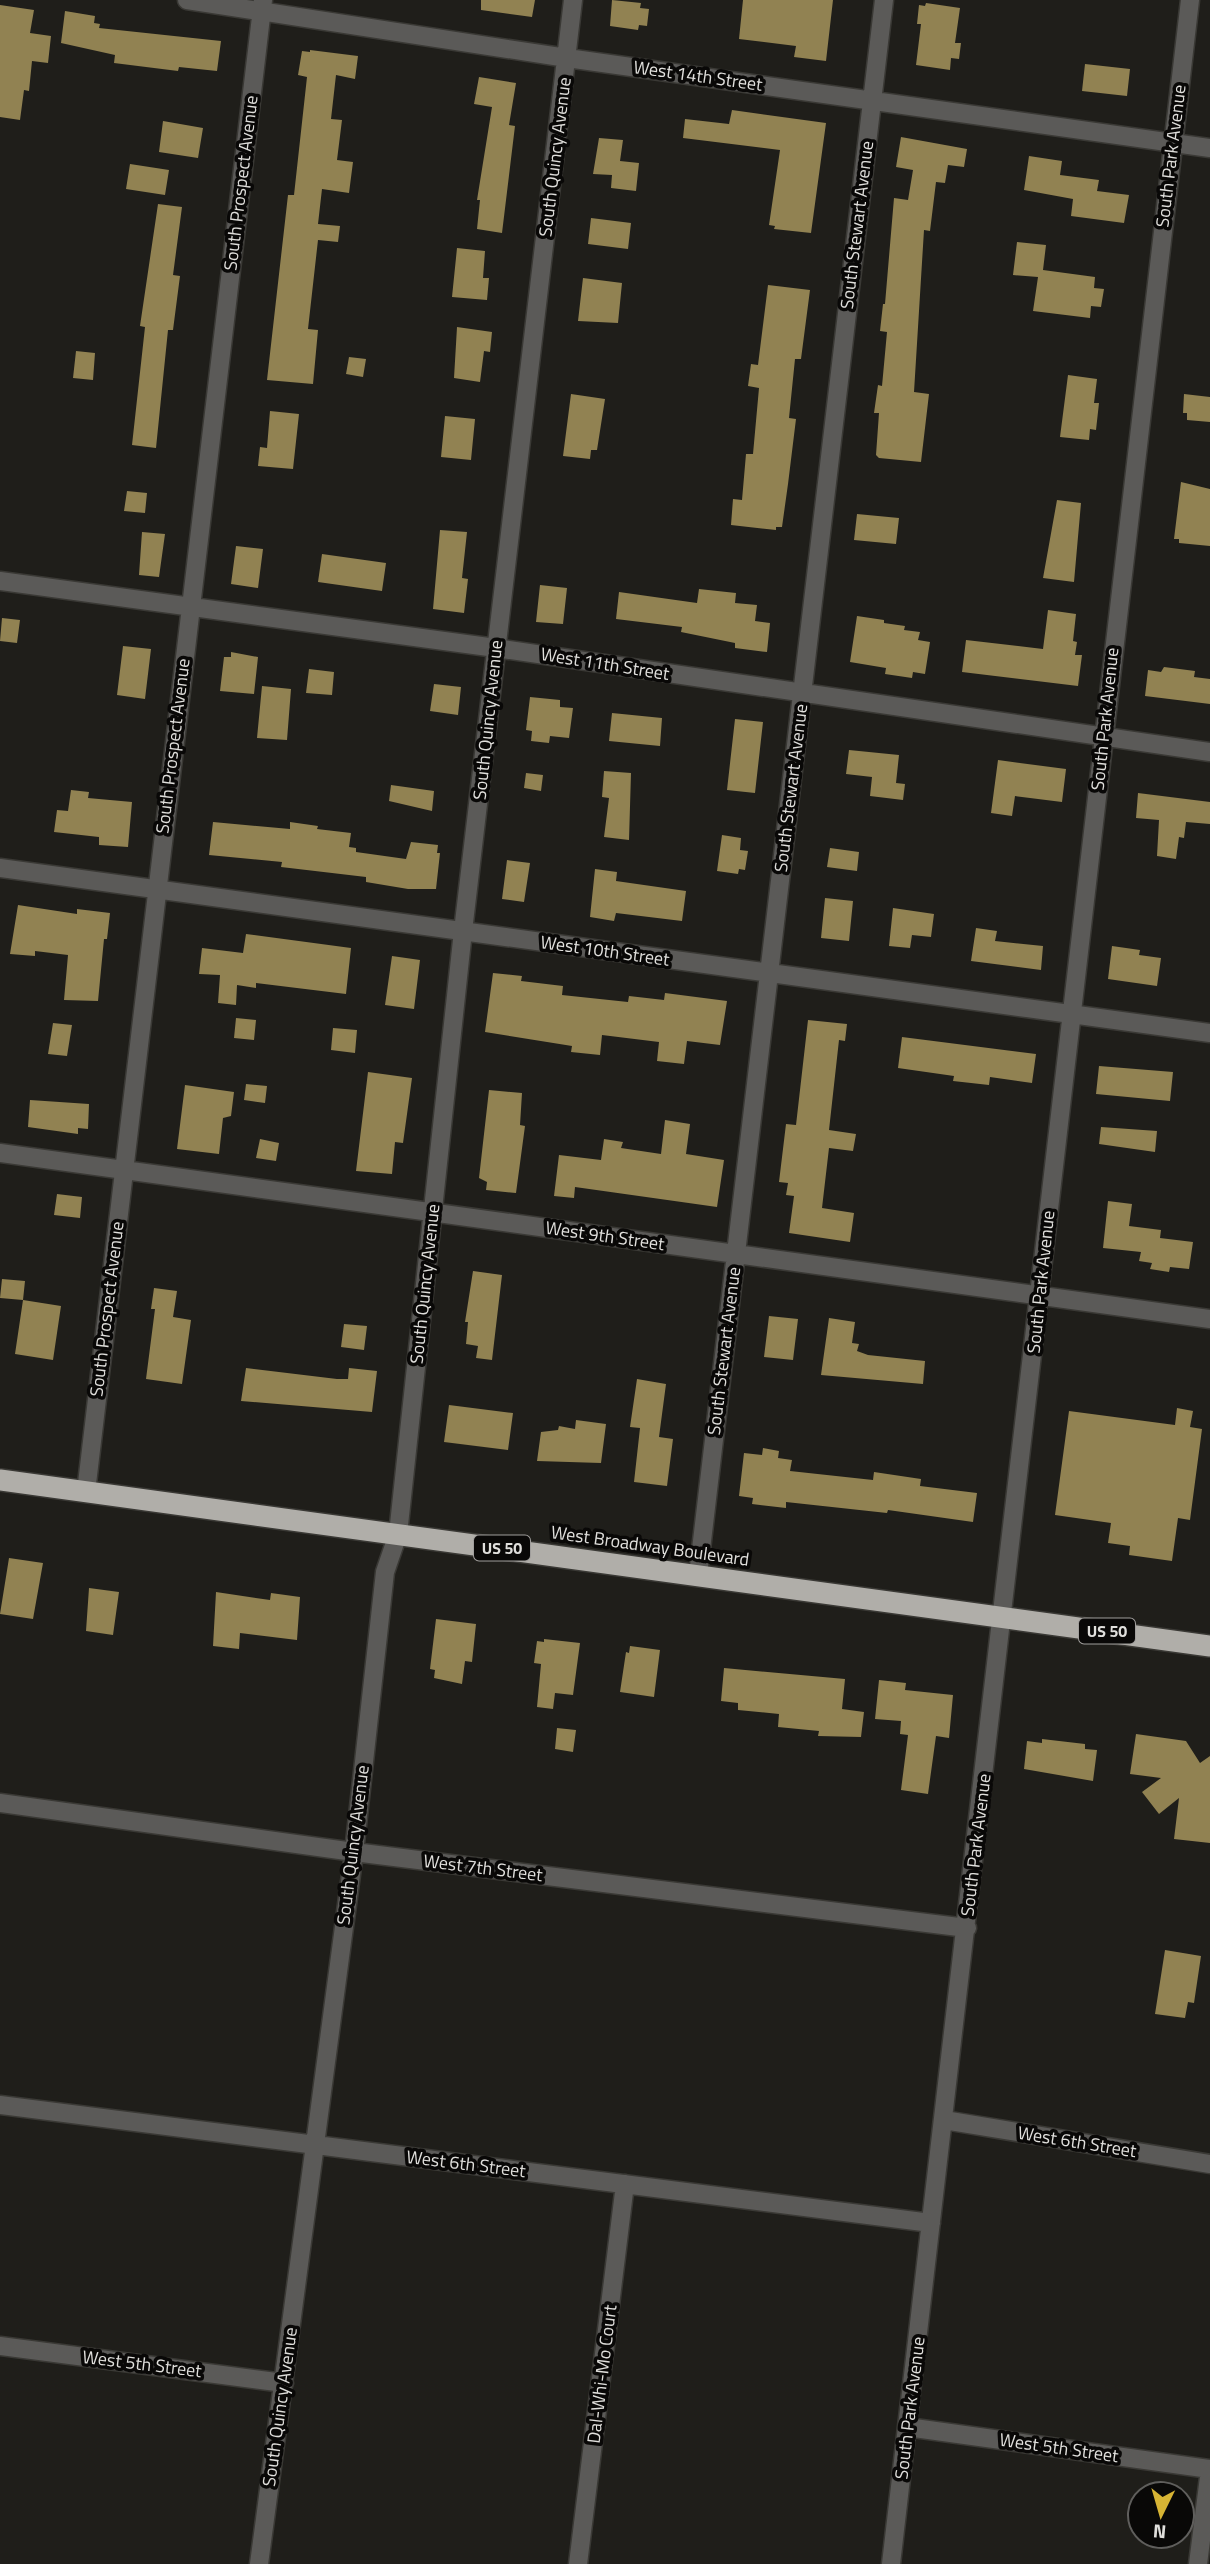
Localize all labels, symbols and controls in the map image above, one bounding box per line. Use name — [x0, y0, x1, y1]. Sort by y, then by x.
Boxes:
street label: West 14th Street — [632, 53, 765, 98]
street label: South Quincy Avenue — [531, 76, 578, 238]
street label: South Park Avenue — [1148, 83, 1193, 229]
street label: South Prospect Avenue — [216, 94, 265, 272]
street label: South Stewart Avenue — [833, 139, 880, 311]
street label: South Quincy Avenue — [466, 639, 509, 801]
street label: West 11th Street — [539, 640, 672, 687]
street label: South Park Avenue — [1084, 646, 1125, 792]
street label: South Prospect Avenue — [148, 657, 197, 835]
street label: South Stewart Avenue — [767, 702, 814, 874]
street label: West 10th Street — [539, 928, 672, 973]
street label: South Quincy Avenue — [403, 1203, 446, 1365]
street label: South Park Avenue — [1020, 1209, 1061, 1355]
street label: West 9th Street — [544, 1214, 667, 1257]
street label: South Prospect Avenue — [82, 1220, 131, 1398]
street label: South Stewart Avenue — [700, 1265, 747, 1437]
street label: West Broadway Boulevard — [549, 1518, 751, 1573]
road number: US 50 — [474, 1536, 530, 1560]
road number: US 50 — [1079, 1618, 1135, 1644]
street label: South Quincy Avenue — [329, 1764, 376, 1926]
street label: South Park Avenue — [953, 1772, 998, 1918]
street label: West 7th Street — [422, 1847, 545, 1888]
street label: West 6th Street — [1016, 2119, 1139, 2164]
street label: West 6th Street — [405, 2143, 528, 2184]
street label: Dal-Whi-Mo Court — [580, 2302, 623, 2445]
street label: South Quincy Avenue — [255, 2326, 304, 2488]
street label: South Park Avenue — [887, 2335, 932, 2481]
street label: West 5th Street — [81, 2343, 204, 2384]
street label: West 5th Street — [998, 2426, 1121, 2469]
north arrow — [1126, 2480, 1196, 2550]
text: N — [1152, 2517, 1167, 2547]

